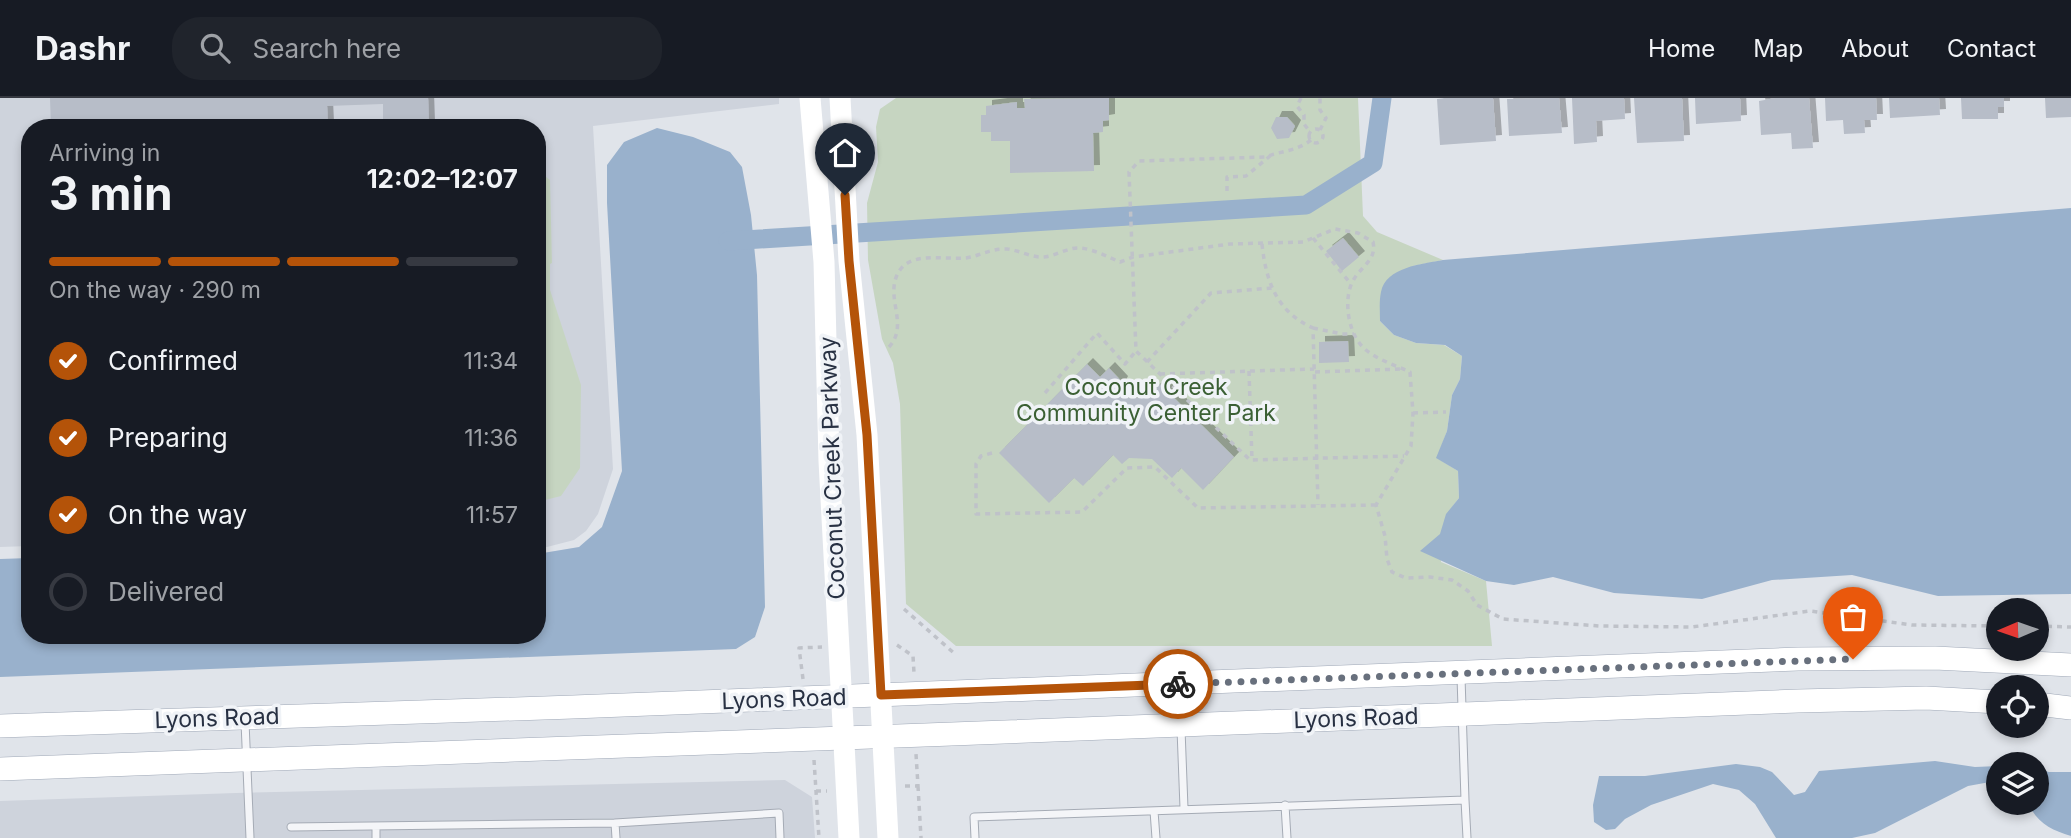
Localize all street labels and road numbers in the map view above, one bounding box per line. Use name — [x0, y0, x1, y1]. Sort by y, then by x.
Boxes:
street label: Coconut Creek Parkway — [813, 336, 851, 600]
street label: Lyons Road — [721, 683, 847, 715]
street label: Lyons Road — [154, 702, 280, 734]
street label: Lyons Road — [1293, 702, 1419, 734]

